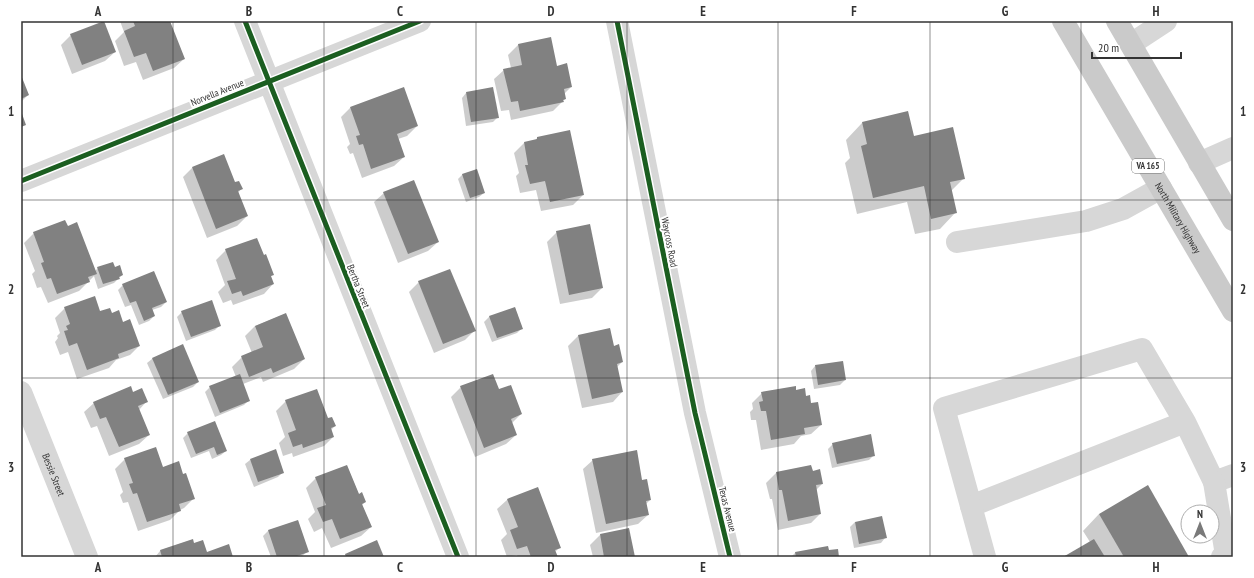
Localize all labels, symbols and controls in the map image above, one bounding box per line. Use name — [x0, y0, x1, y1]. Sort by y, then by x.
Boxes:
text: A — [94, 3, 102, 20]
text: B — [246, 3, 252, 20]
text: C — [397, 3, 403, 20]
text: D — [548, 3, 555, 20]
text: E — [700, 3, 706, 20]
text: F — [851, 3, 857, 20]
text: G — [1002, 3, 1009, 20]
text: H — [1153, 3, 1160, 20]
scale bar — [1092, 34, 1181, 60]
text: 20 m — [1098, 40, 1119, 55]
street label: Norvella Avenue — [189, 76, 246, 109]
text: 1 — [8, 103, 14, 120]
text: 1 — [1240, 103, 1246, 120]
road number: VA 165 — [1132, 159, 1164, 173]
street label: North Military Highway — [1152, 180, 1204, 256]
street label: Waycross Road — [658, 216, 681, 268]
street label: Bertha Street — [344, 263, 373, 310]
text: 2 — [8, 281, 14, 298]
text: 2 — [1240, 281, 1246, 298]
street label: Bessie Street — [39, 452, 68, 498]
text: 3 — [8, 459, 14, 476]
text: 3 — [1240, 459, 1246, 476]
street label: Texas Avenue — [716, 485, 739, 533]
north arrow — [1180, 504, 1220, 544]
text: N — [1197, 507, 1203, 521]
text: A — [94, 559, 102, 576]
text: B — [246, 559, 252, 576]
text: C — [397, 559, 403, 576]
text: D — [548, 559, 555, 576]
text: E — [700, 559, 706, 576]
text: F — [851, 559, 857, 576]
text: G — [1002, 559, 1009, 576]
text: H — [1153, 559, 1160, 576]

